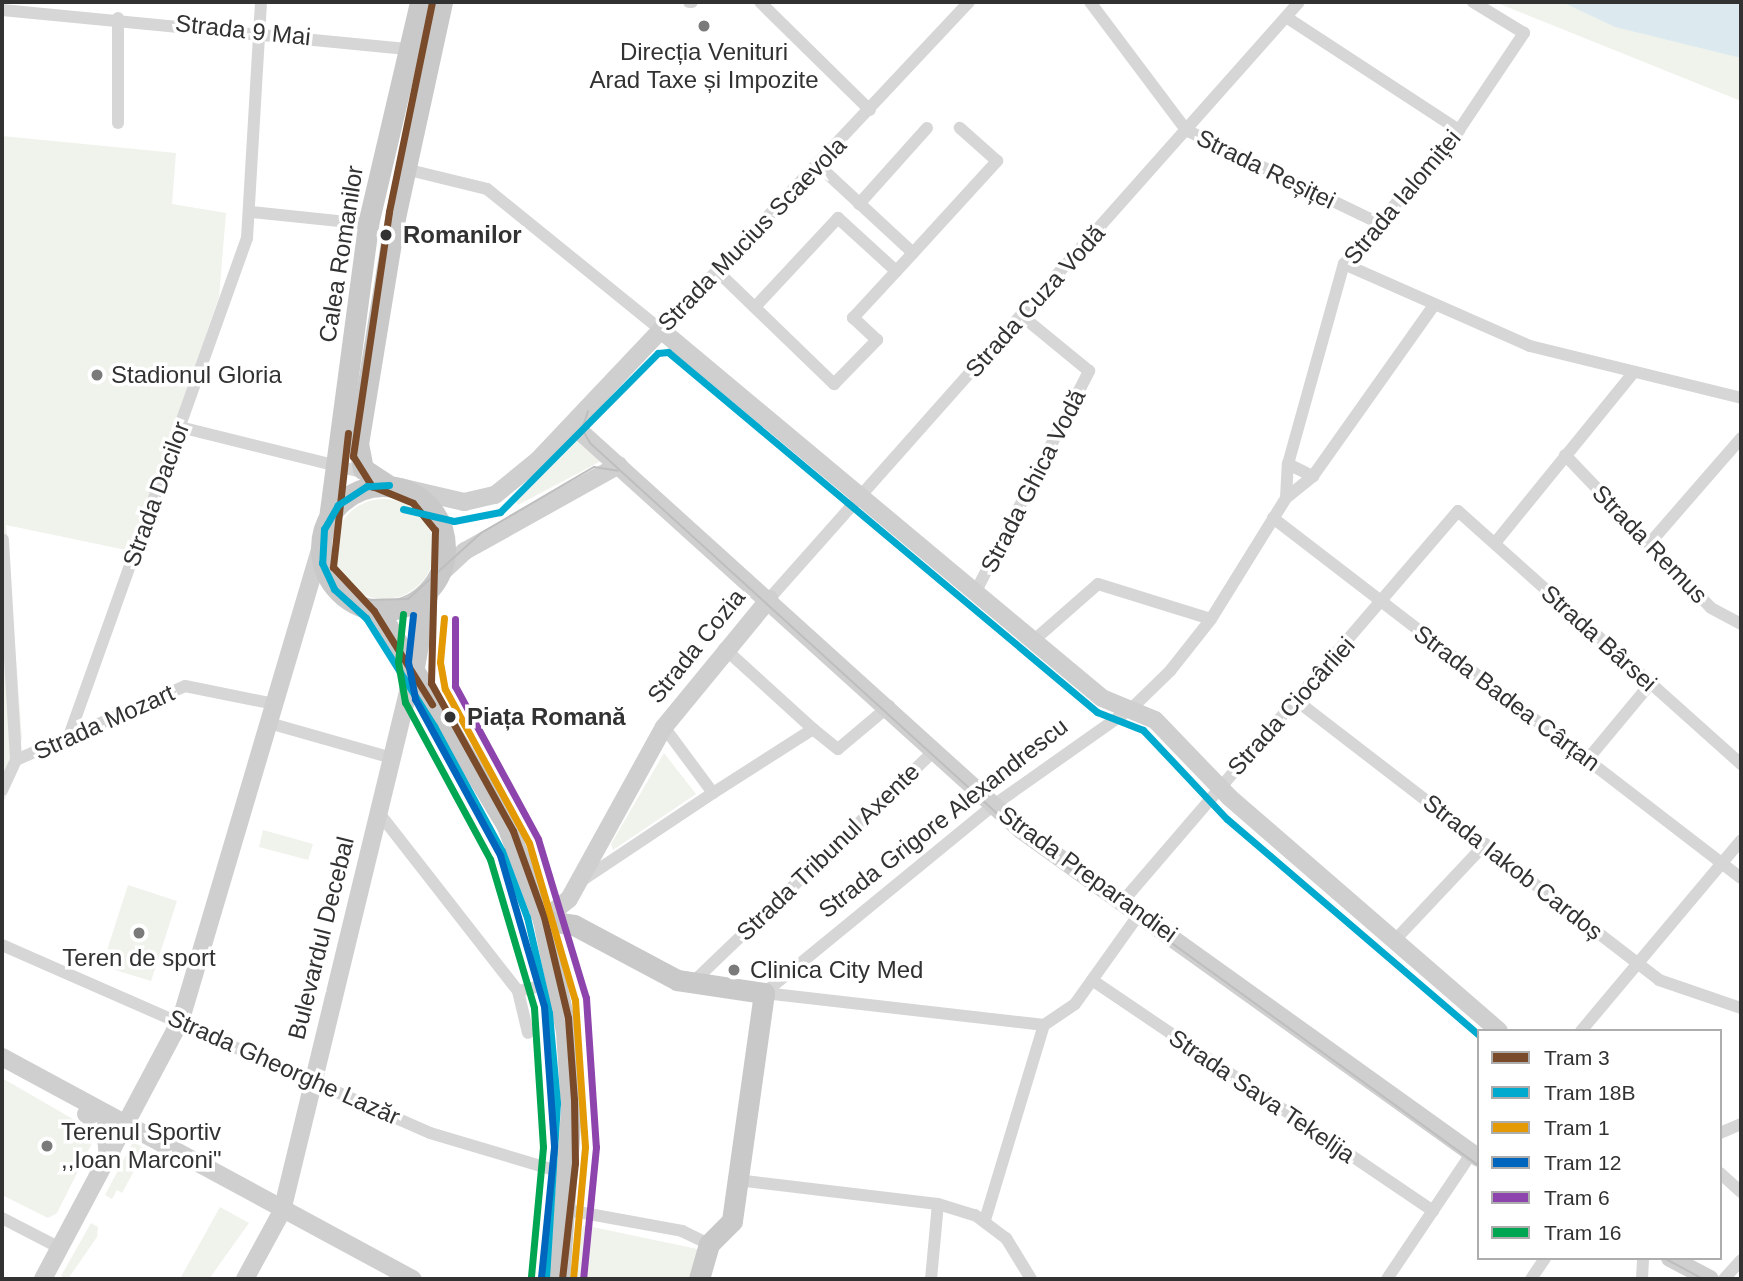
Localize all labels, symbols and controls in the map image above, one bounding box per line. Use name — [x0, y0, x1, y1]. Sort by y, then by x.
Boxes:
street label: Strada 9 Mai — [174, 9, 312, 51]
marker: Direcția Venituri Arad Taxe și Impozite — [696, 18, 712, 34]
place label: Direcția Venituri Arad Taxe și Impozite — [589, 38, 819, 94]
street label: Strada Reșiței — [1192, 123, 1340, 215]
street label: Strada Ialomiței — [1337, 124, 1467, 270]
street label: Strada Mucius Scaevola — [652, 131, 852, 337]
street label: Calea Romanilor — [313, 163, 369, 345]
street label: Strada Cuza Vodă — [959, 219, 1111, 383]
place label: Romanilor — [403, 221, 522, 249]
marker: Romanilor — [375, 224, 397, 246]
place label: Stadionul Gloria — [111, 361, 282, 389]
marker: Stadionul Gloria — [89, 367, 105, 383]
street label: Strada Ghica Vodă — [974, 385, 1092, 577]
street label: Strada Dacilor — [116, 418, 196, 570]
street label: Strada Remus — [1586, 479, 1714, 609]
street label: Strada Bârsei — [1535, 579, 1663, 697]
street label: Strada Cozia — [641, 583, 751, 709]
street label: Strada Badea Cârțan — [1408, 619, 1606, 777]
street label: Strada Ciocârliei — [1221, 631, 1361, 781]
street label: Strada Mozart — [29, 678, 179, 766]
place label: Piața Romană — [467, 703, 626, 731]
marker: Piața Romană — [439, 706, 461, 728]
street label: Strada Grigore Alexandrescu — [812, 711, 1074, 925]
street label: Strada Tribunul Axente — [730, 757, 926, 947]
street label: Strada Iakob Cardoș — [1417, 788, 1609, 946]
street label: Strada Preparandiei — [993, 800, 1183, 948]
street label: Bulevardul Decebal — [282, 834, 360, 1042]
marker: Teren de sport — [131, 925, 147, 941]
place label: Teren de sport — [62, 944, 216, 972]
place label: Clinica City Med — [750, 956, 923, 984]
marker: Clinica City Med — [724, 960, 744, 980]
street label: Strada Gheorghe Lazăr — [164, 1003, 404, 1131]
street label: Strada Sava Tekelija — [1163, 1023, 1361, 1169]
legend — [1477, 1029, 1722, 1260]
text: Tram 3 — [1544, 1046, 1610, 1069]
text: Tram 18B — [1544, 1081, 1635, 1104]
text: Tram 1 — [1544, 1116, 1610, 1139]
place label: Terenul Sportiv ,,Ioan Marconi" — [61, 1118, 222, 1174]
marker: Terenul Sportiv ,,Ioan Marconi" — [39, 1138, 55, 1154]
text: Tram 12 — [1544, 1151, 1621, 1174]
text: Tram 6 — [1544, 1186, 1610, 1209]
text: Tram 16 — [1544, 1221, 1621, 1244]

